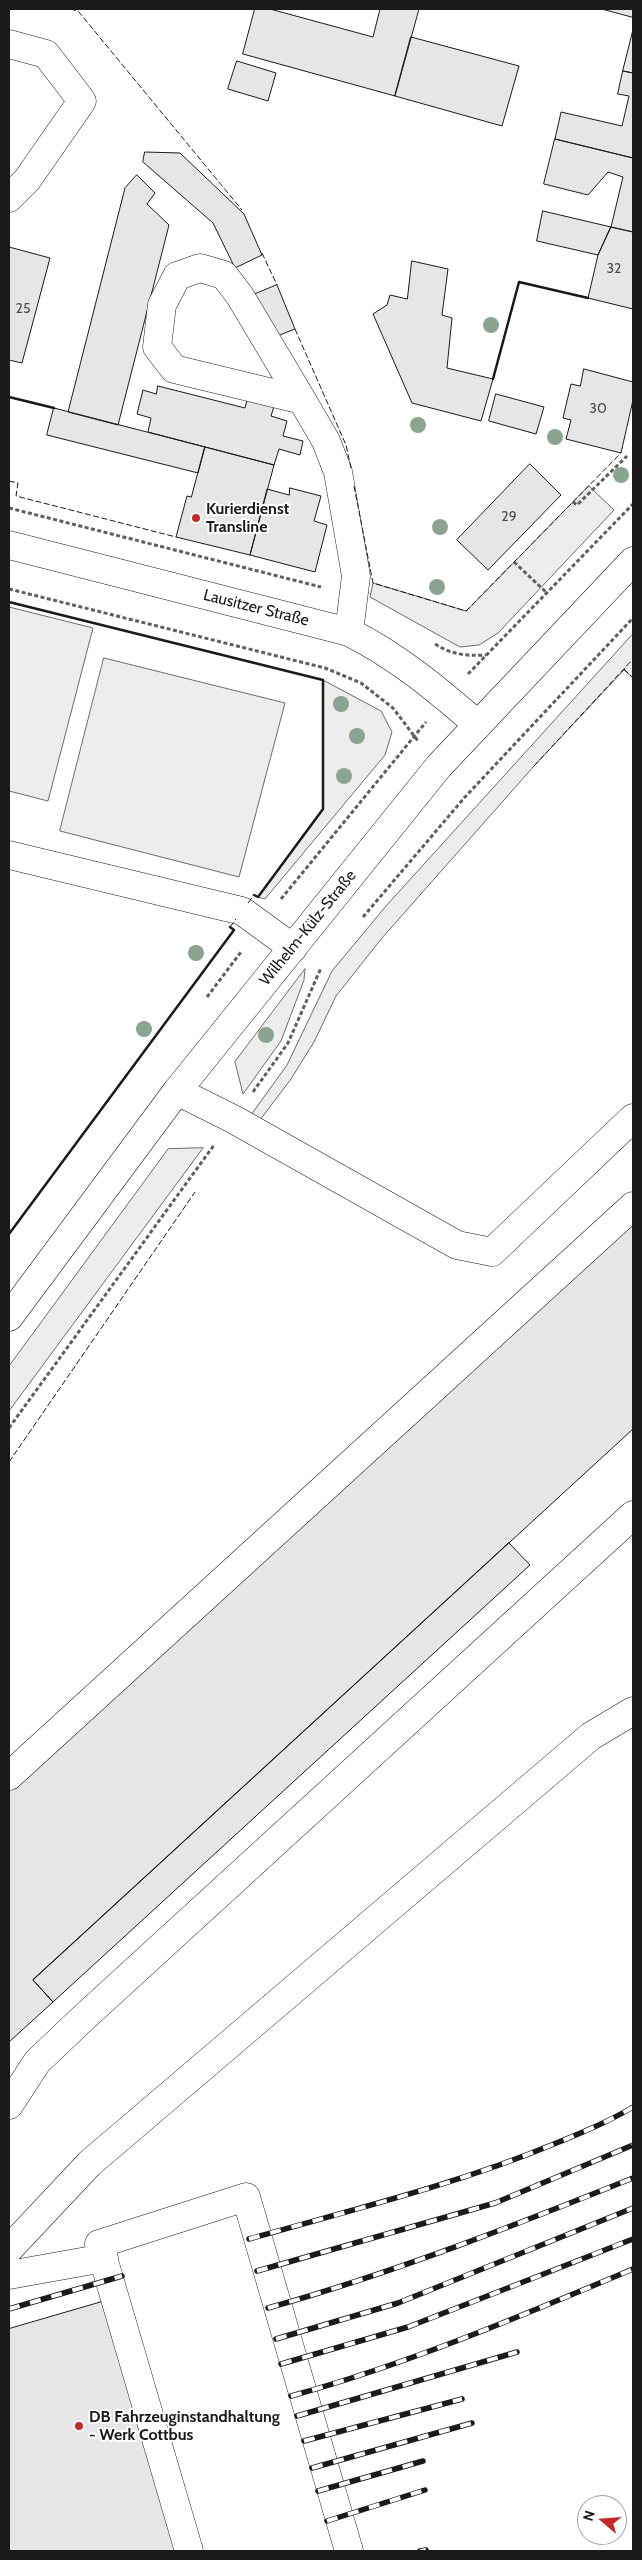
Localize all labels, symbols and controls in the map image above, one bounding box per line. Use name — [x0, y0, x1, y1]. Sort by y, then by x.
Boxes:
house number: 32 — [607, 261, 621, 277]
house number: 25 — [16, 301, 30, 317]
house number: 30 — [589, 401, 607, 417]
place label: Kurierdienst Transline — [206, 499, 289, 537]
house number: 29 — [501, 509, 517, 525]
marker: Kurierdienst Transline — [190, 512, 202, 524]
street label: Lausitzer Straße — [201, 586, 311, 630]
street label: Wilhelm-Külz-Straße — [256, 866, 360, 990]
place label: DB Fahrzeuginstandhaltung - Werk Cottbus — [89, 2407, 280, 2445]
marker: DB Fahrzeuginstandhaltung - Werk Cottbus — [73, 2420, 85, 2432]
north arrow — [577, 2495, 627, 2545]
text: N — [579, 2508, 599, 2523]

